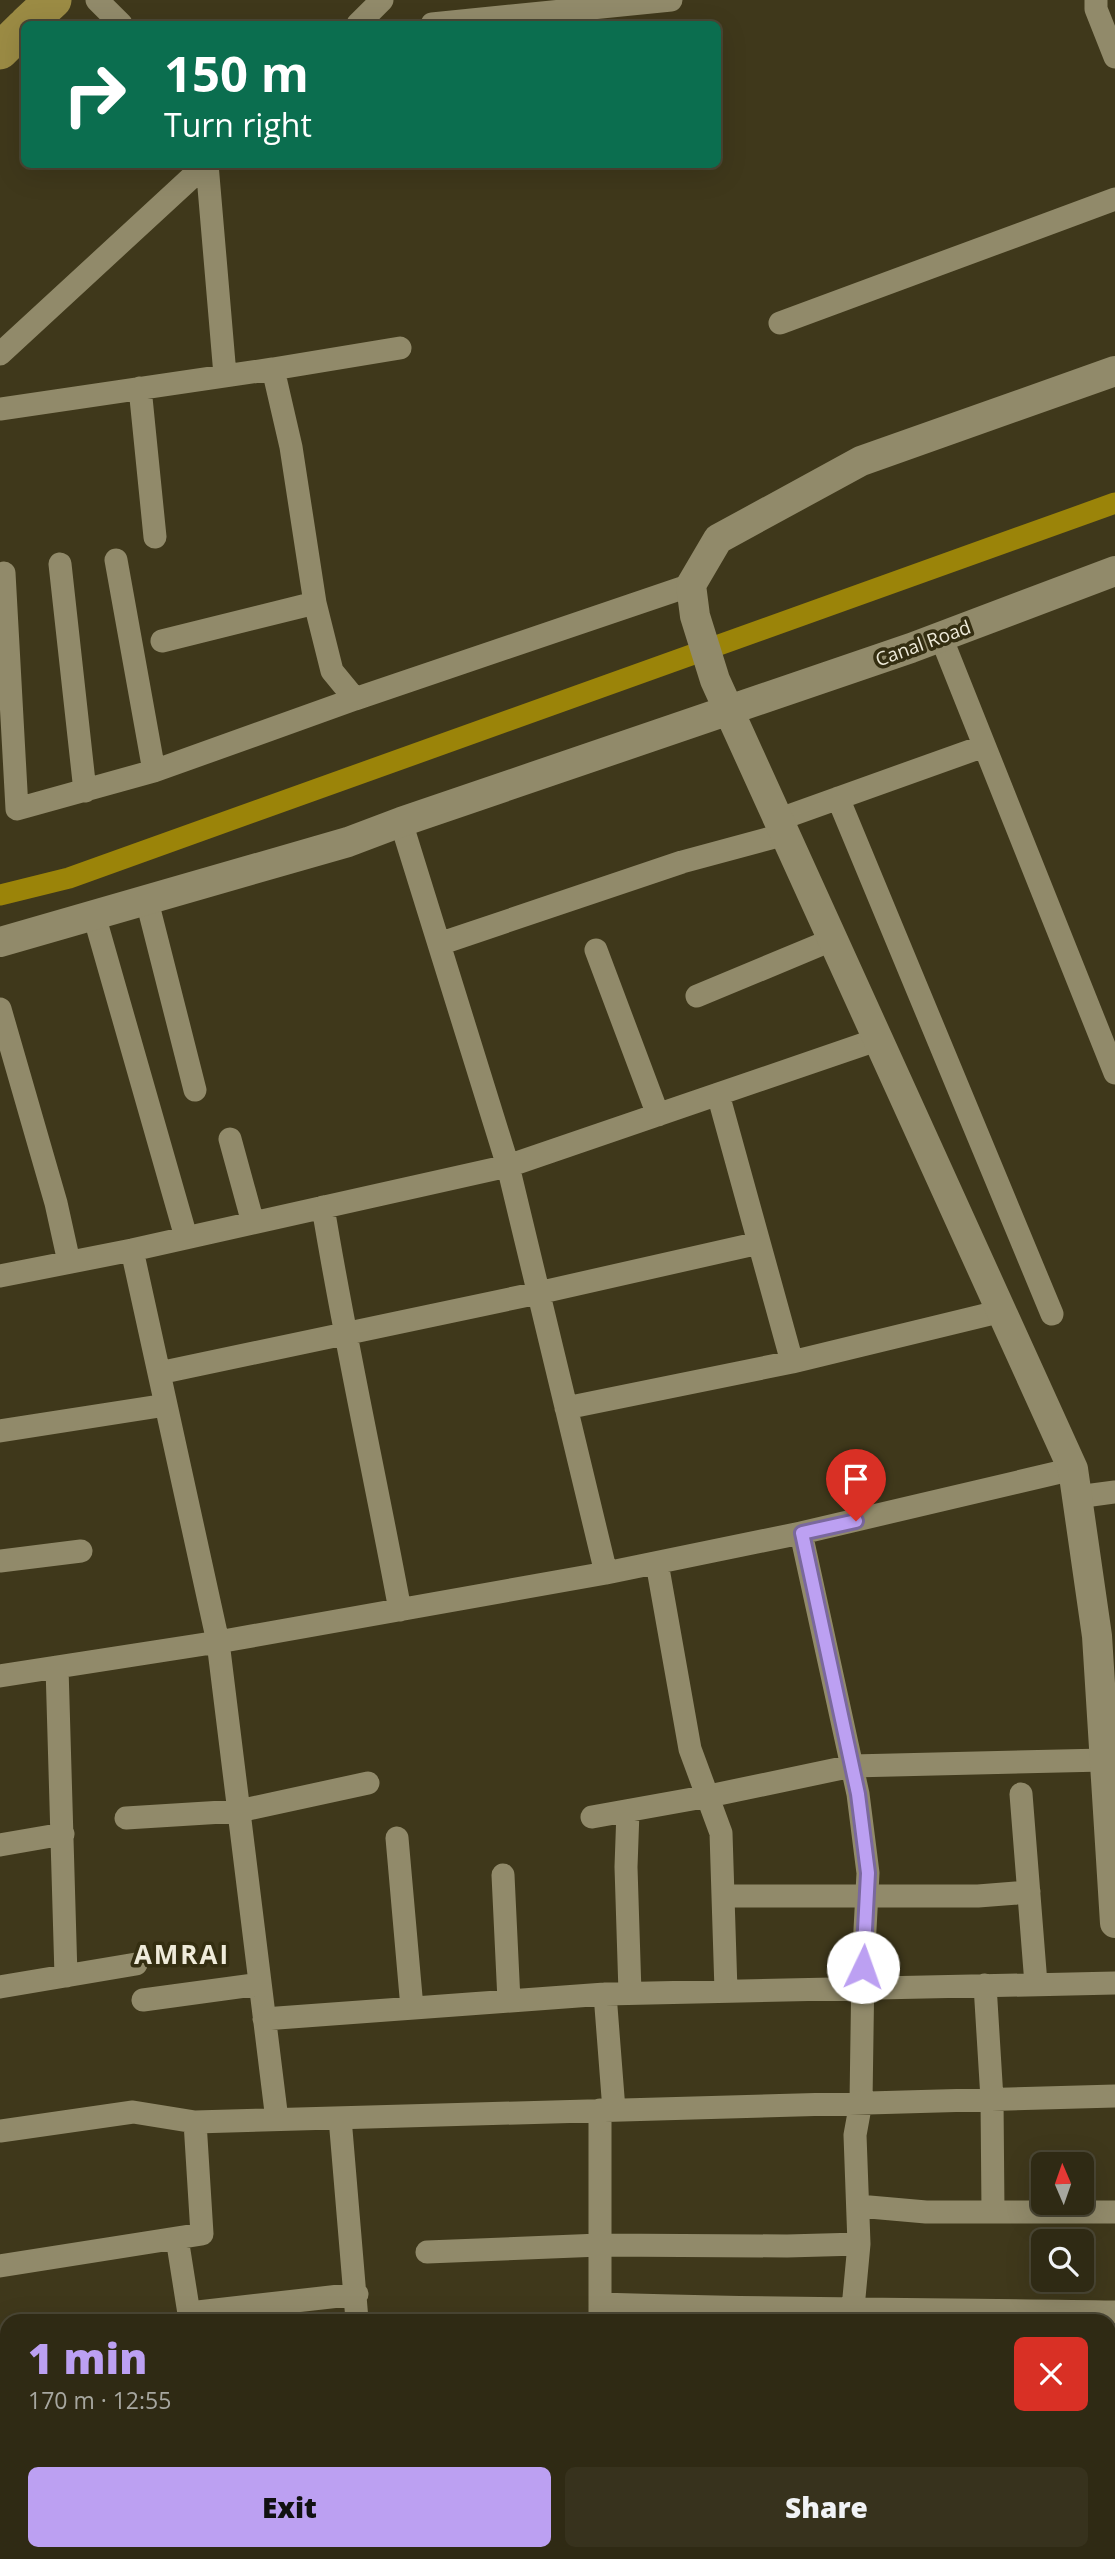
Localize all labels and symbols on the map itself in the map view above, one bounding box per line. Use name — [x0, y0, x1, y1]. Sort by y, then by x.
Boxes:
street label: Canal Road — [872, 614, 974, 672]
pin — [826, 1449, 886, 1521]
position arrow — [826, 1930, 900, 2004]
district label: AMRAI — [134, 1936, 230, 1972]
north arrow — [1031, 2152, 1094, 2216]

